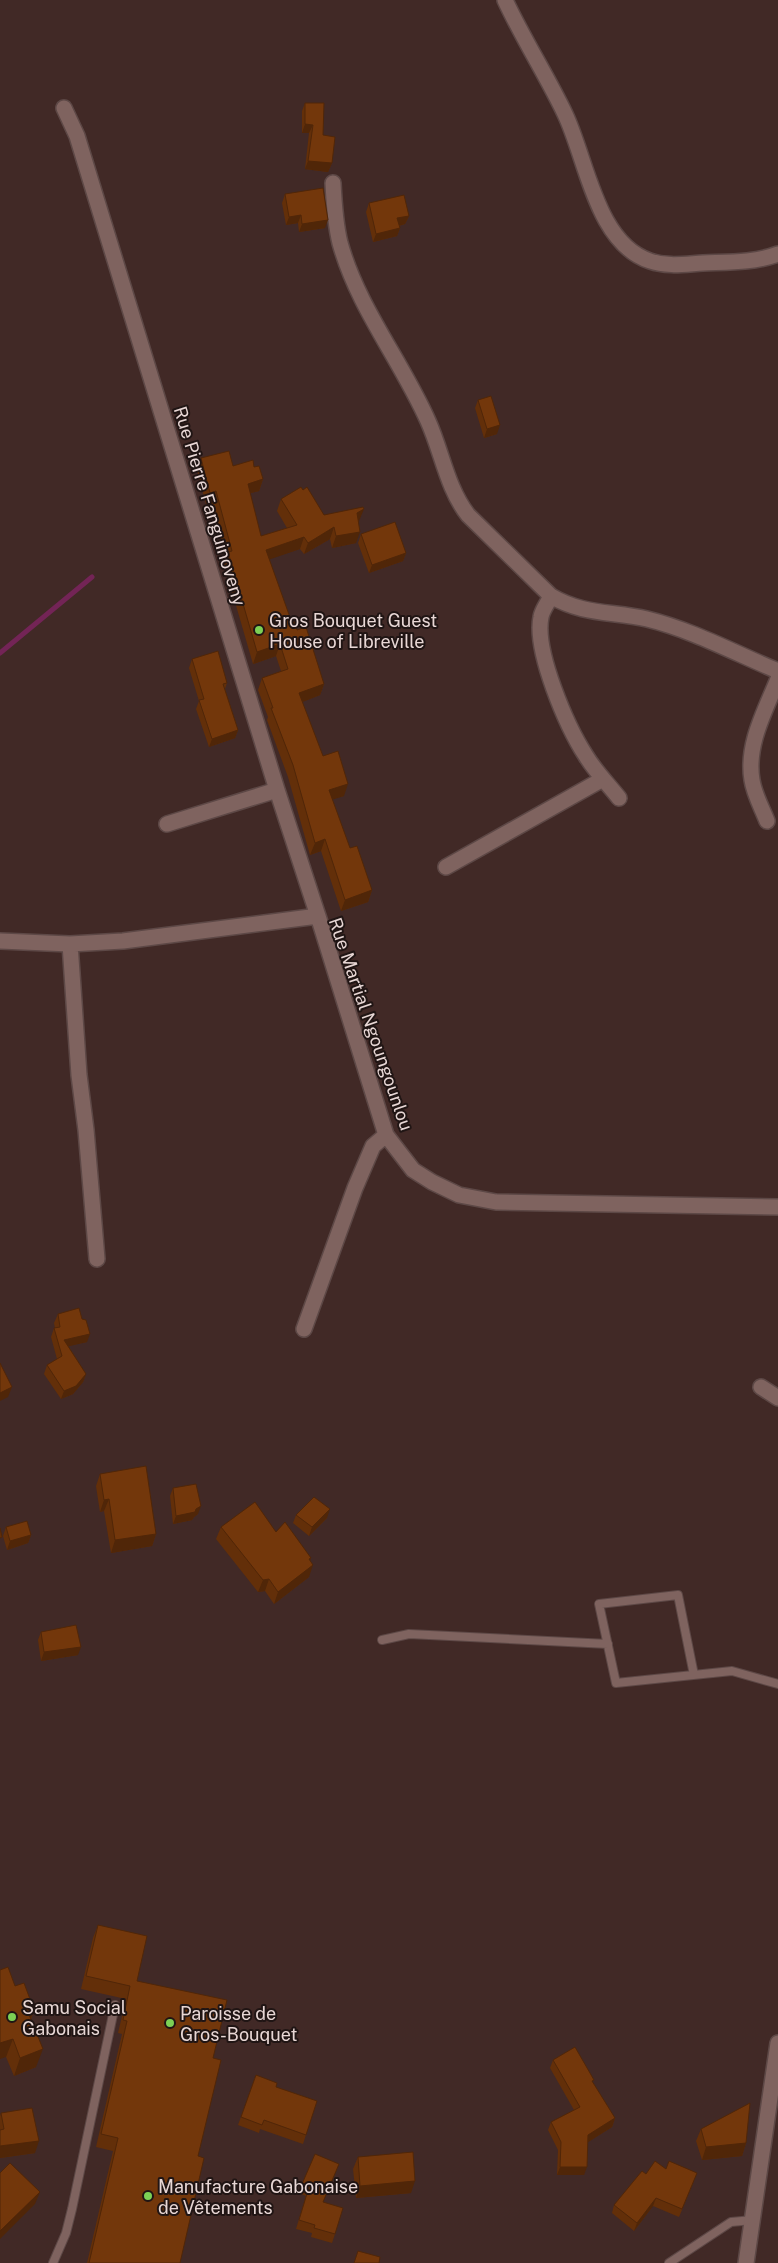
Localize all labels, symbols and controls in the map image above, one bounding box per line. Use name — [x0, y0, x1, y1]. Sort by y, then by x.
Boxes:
street label: Rue Pierre Fanguinoveny — [170, 404, 250, 609]
place label: Gros Bouquet Guest House of Libreville — [269, 610, 437, 652]
marker: Gros Bouquet Guest House of Libreville — [253, 624, 265, 636]
street label: Rue Martial Ngoungounlou — [325, 915, 417, 1133]
place label: Samu Social Gabonais — [22, 1997, 126, 2039]
place label: Paroisse de Gros-Bouquet — [180, 2003, 297, 2045]
marker: Samu Social Gabonais — [6, 2011, 18, 2023]
marker: Paroisse de Gros-Bouquet — [164, 2017, 176, 2029]
place label: Manufacture Gabonaise de Vêtements — [158, 2176, 358, 2218]
marker: Manufacture Gabonaise de Vêtements — [142, 2190, 154, 2202]

